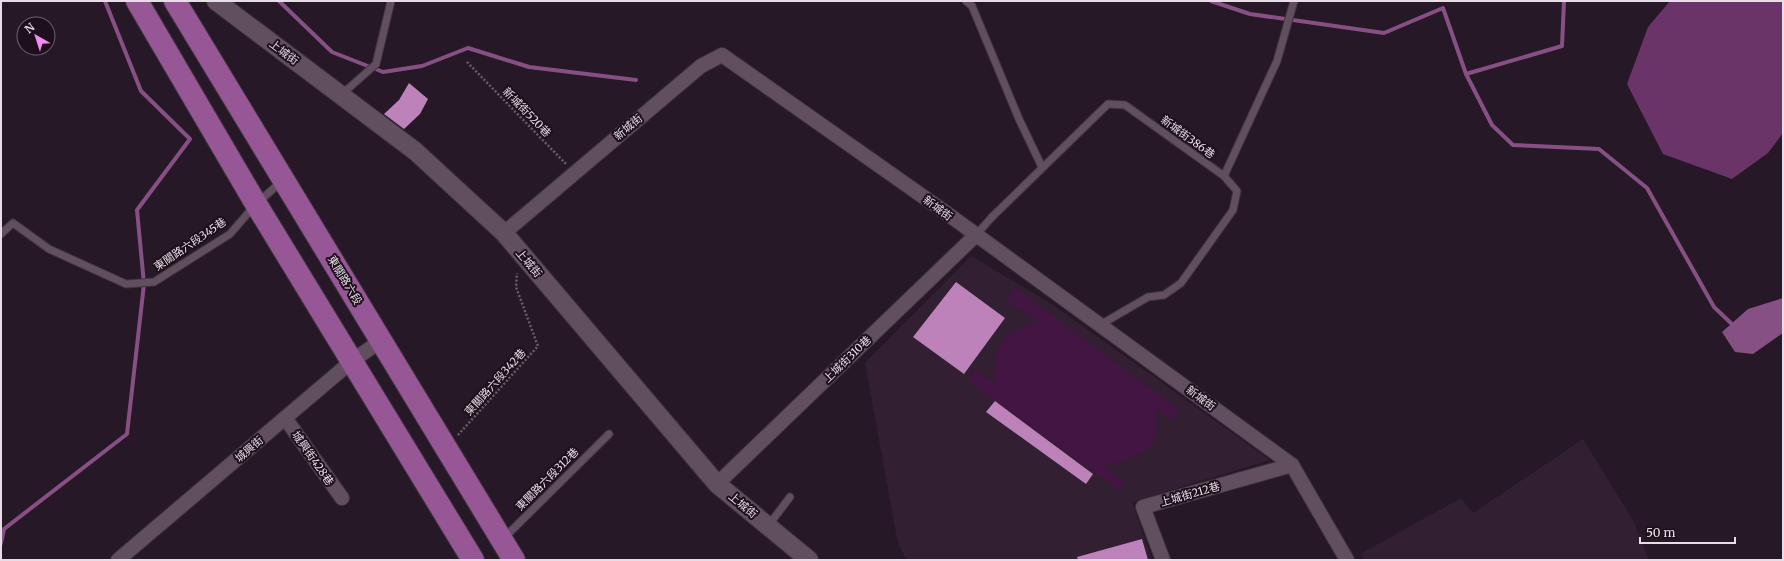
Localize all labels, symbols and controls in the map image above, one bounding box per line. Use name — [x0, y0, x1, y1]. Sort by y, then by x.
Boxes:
north arrow — [16, 16, 56, 56]
text: N — [22, 20, 38, 36]
street label: 上城街 — [267, 36, 301, 68]
street label: 新城街520巷 — [500, 84, 554, 140]
street label: 新城街 — [611, 111, 645, 143]
street label: 新城街386巷 — [1158, 113, 1218, 161]
street label: 新城街 — [921, 193, 955, 223]
street label: 東關路六段345巷 — [151, 215, 229, 273]
street label: 上城街 — [513, 246, 545, 280]
street label: 東關路六段 — [325, 253, 365, 307]
street label: 上城街310巷 — [820, 333, 874, 385]
street label: 東關路六段342巷 — [461, 346, 529, 418]
street label: 新城街 — [1184, 383, 1218, 413]
street label: 城興街428巷 — [289, 428, 337, 488]
street label: 城興街 — [232, 433, 266, 465]
street label: 東關路六段312巷 — [513, 445, 581, 513]
street label: 上城街212巷 — [1158, 479, 1222, 509]
street label: 上城街 — [726, 489, 760, 521]
scale bar — [1640, 519, 1735, 545]
text: 50 m — [1646, 525, 1675, 540]

